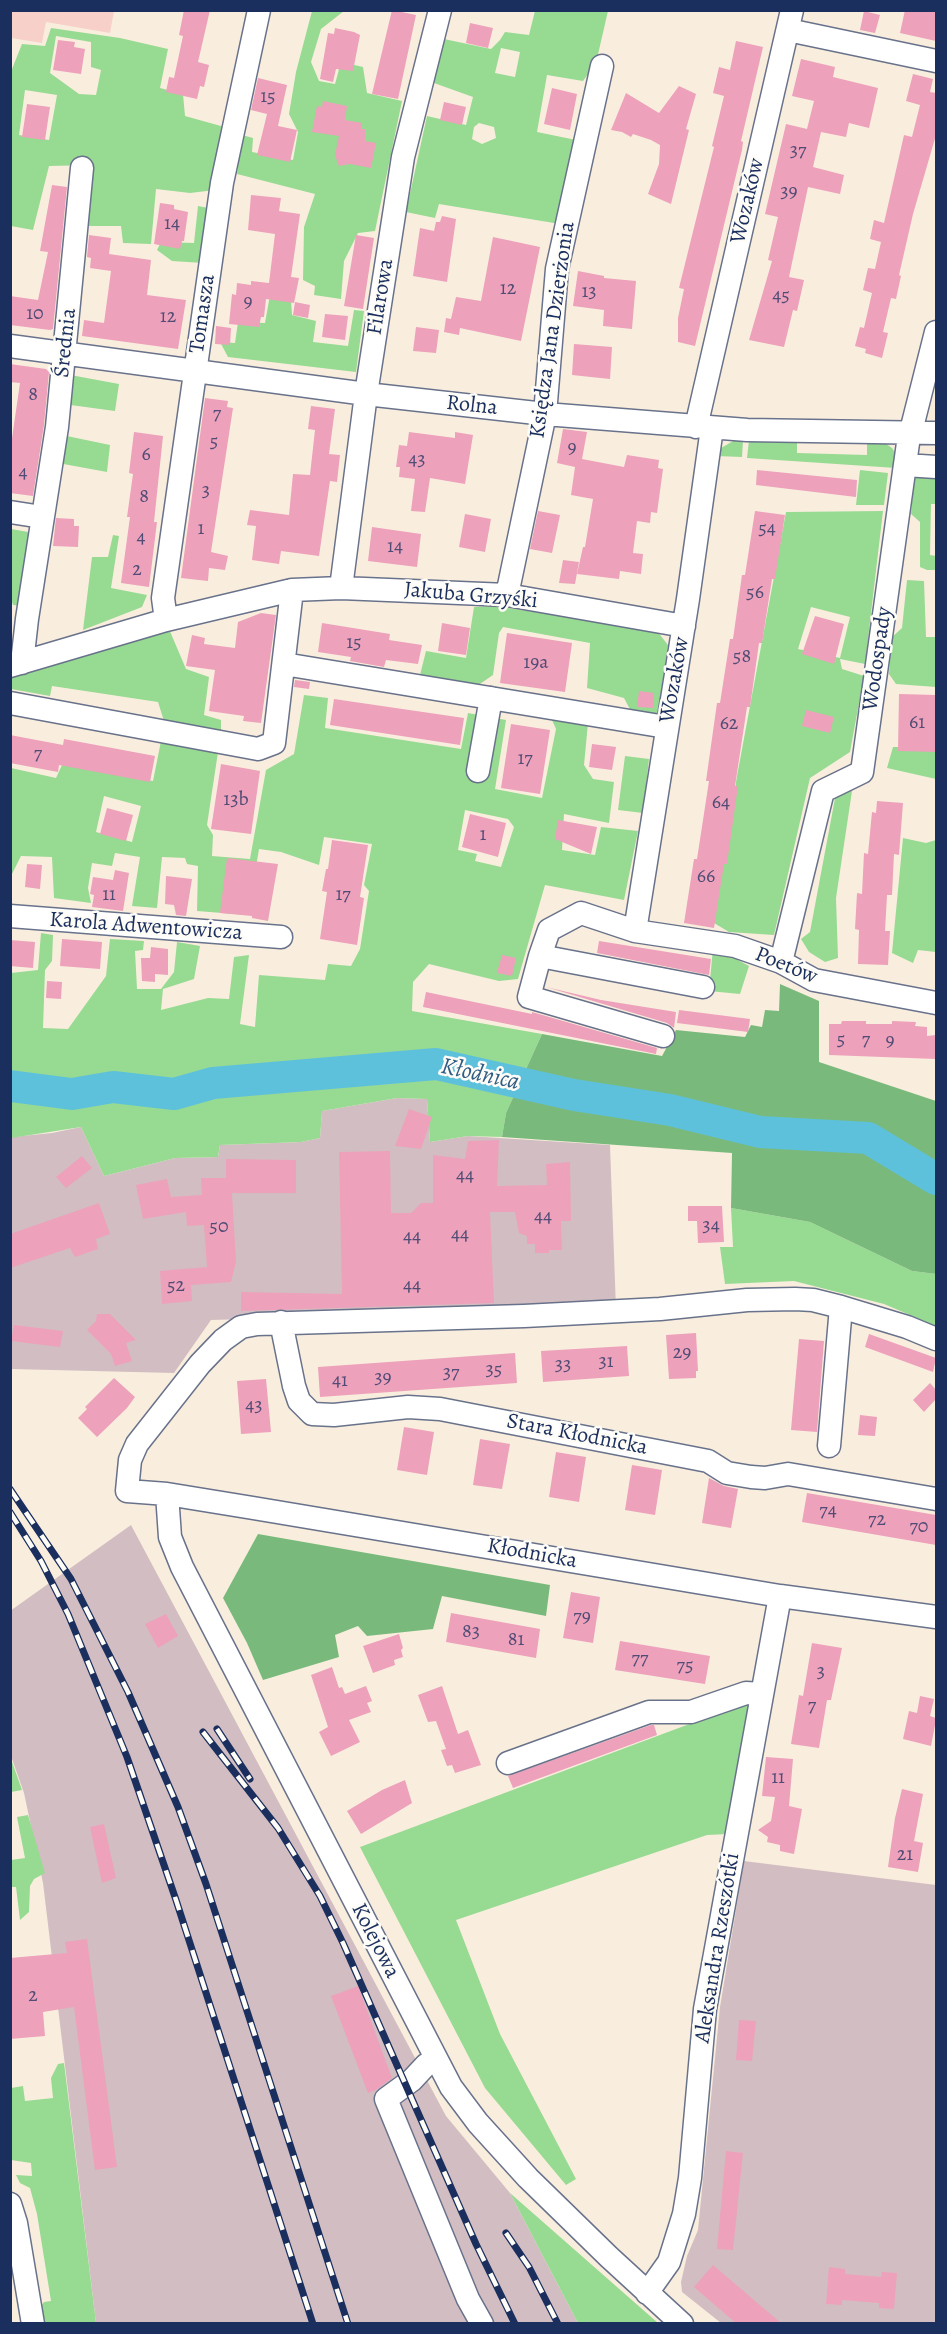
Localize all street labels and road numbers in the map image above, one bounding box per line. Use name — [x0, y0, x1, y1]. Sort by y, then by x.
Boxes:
street label: Wozaków — [725, 156, 771, 246]
street label: Księdza Jana Dzierżonia — [525, 220, 581, 440]
street label: Filarowa — [362, 257, 400, 337]
street label: Tomasza — [184, 273, 222, 355]
street label: Średnia — [49, 307, 83, 379]
street label: Rolna — [445, 390, 499, 422]
street label: Jakuba Grzyśki — [403, 577, 539, 615]
street label: Wodospady — [858, 605, 898, 713]
street label: Wozaków — [654, 635, 696, 725]
street label: Karola Adwentowicza — [48, 907, 244, 947]
street label: Poetów — [751, 942, 821, 990]
street label: Stara Kłodnicka — [504, 1408, 650, 1462]
street label: Kłodnicka — [485, 1533, 579, 1575]
street label: Aleksandra Rzeszótki — [690, 1851, 746, 2045]
street label: Kolejowa — [345, 1899, 405, 1983]

